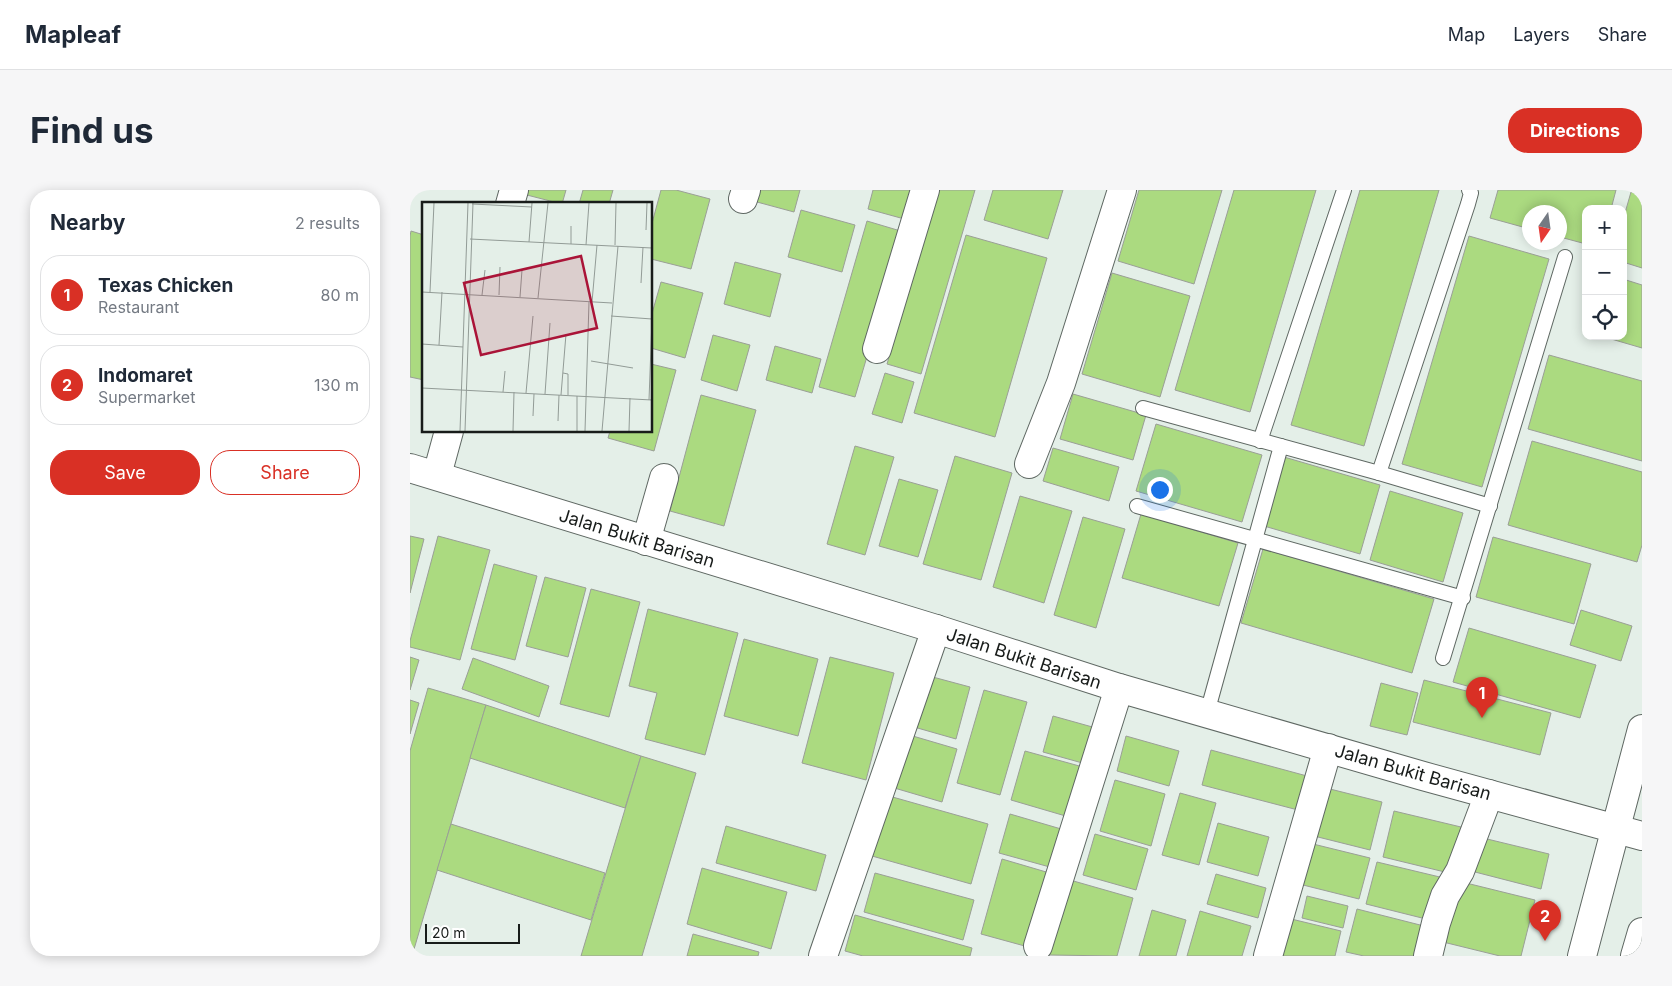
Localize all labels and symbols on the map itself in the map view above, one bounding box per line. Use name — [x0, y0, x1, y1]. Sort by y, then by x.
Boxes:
inset map — [422, 202, 652, 432]
north arrow — [1522, 205, 1567, 250]
your location — [1147, 477, 1173, 503]
street label: Jalan Bukit Barisan — [557, 504, 717, 572]
street label: Jalan Bukit Barisan — [944, 623, 1104, 693]
pin: 1 — [1466, 677, 1498, 718]
street label: Jalan Bukit Barisan — [1332, 740, 1494, 804]
pin: 2 — [1529, 900, 1561, 941]
scale bar — [425, 921, 520, 944]

